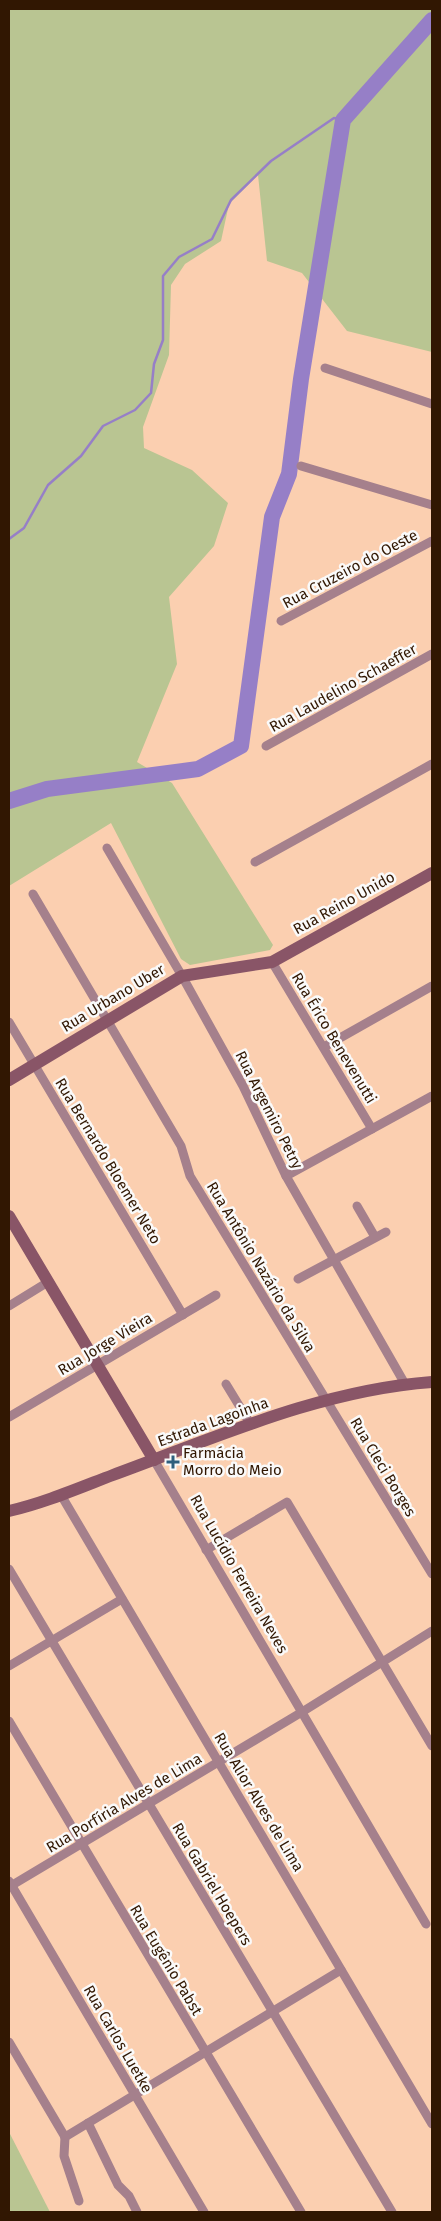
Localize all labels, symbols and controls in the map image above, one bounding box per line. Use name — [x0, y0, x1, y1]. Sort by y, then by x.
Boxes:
street label: Rua Cruzeiro do Oeste — [279, 526, 421, 612]
street label: Rua Laudelino Schaeffer — [266, 640, 420, 736]
street label: Rua Reino Unido — [290, 868, 398, 938]
street label: Rua Urbano Uber — [58, 960, 168, 1036]
street label: Rua Érico Benevenutti — [288, 969, 380, 1107]
street label: Rua Argemiro Petry — [231, 1048, 307, 1173]
street label: Rua Bernardo Bloemer Neto — [51, 1075, 165, 1247]
street label: Rua Antônio Nazário da Silva — [203, 1178, 319, 1356]
street label: Rua Jorge Vieira — [55, 1309, 155, 1379]
street label: Estrada Lagoinha — [155, 1394, 271, 1450]
street label: Rua Cleci Borges — [346, 1414, 420, 1520]
place label: Farmácia Morro do Meio — [183, 1444, 282, 1479]
marker: Farmácia Morro do Meio — [167, 1456, 179, 1468]
street label: Rua Lucídio Ferreira Neves — [186, 1492, 292, 1656]
street label: Rua Alior Alves de Lima — [210, 1729, 308, 1875]
street label: Rua Porfíria Alves de Lima — [43, 1749, 205, 1857]
street label: Rua Gabriel Hoepers — [168, 1819, 256, 1949]
street label: Rua Eugênio Pabst — [126, 1902, 206, 2019]
street label: Rua Carlos Luetke — [80, 1982, 156, 2096]

